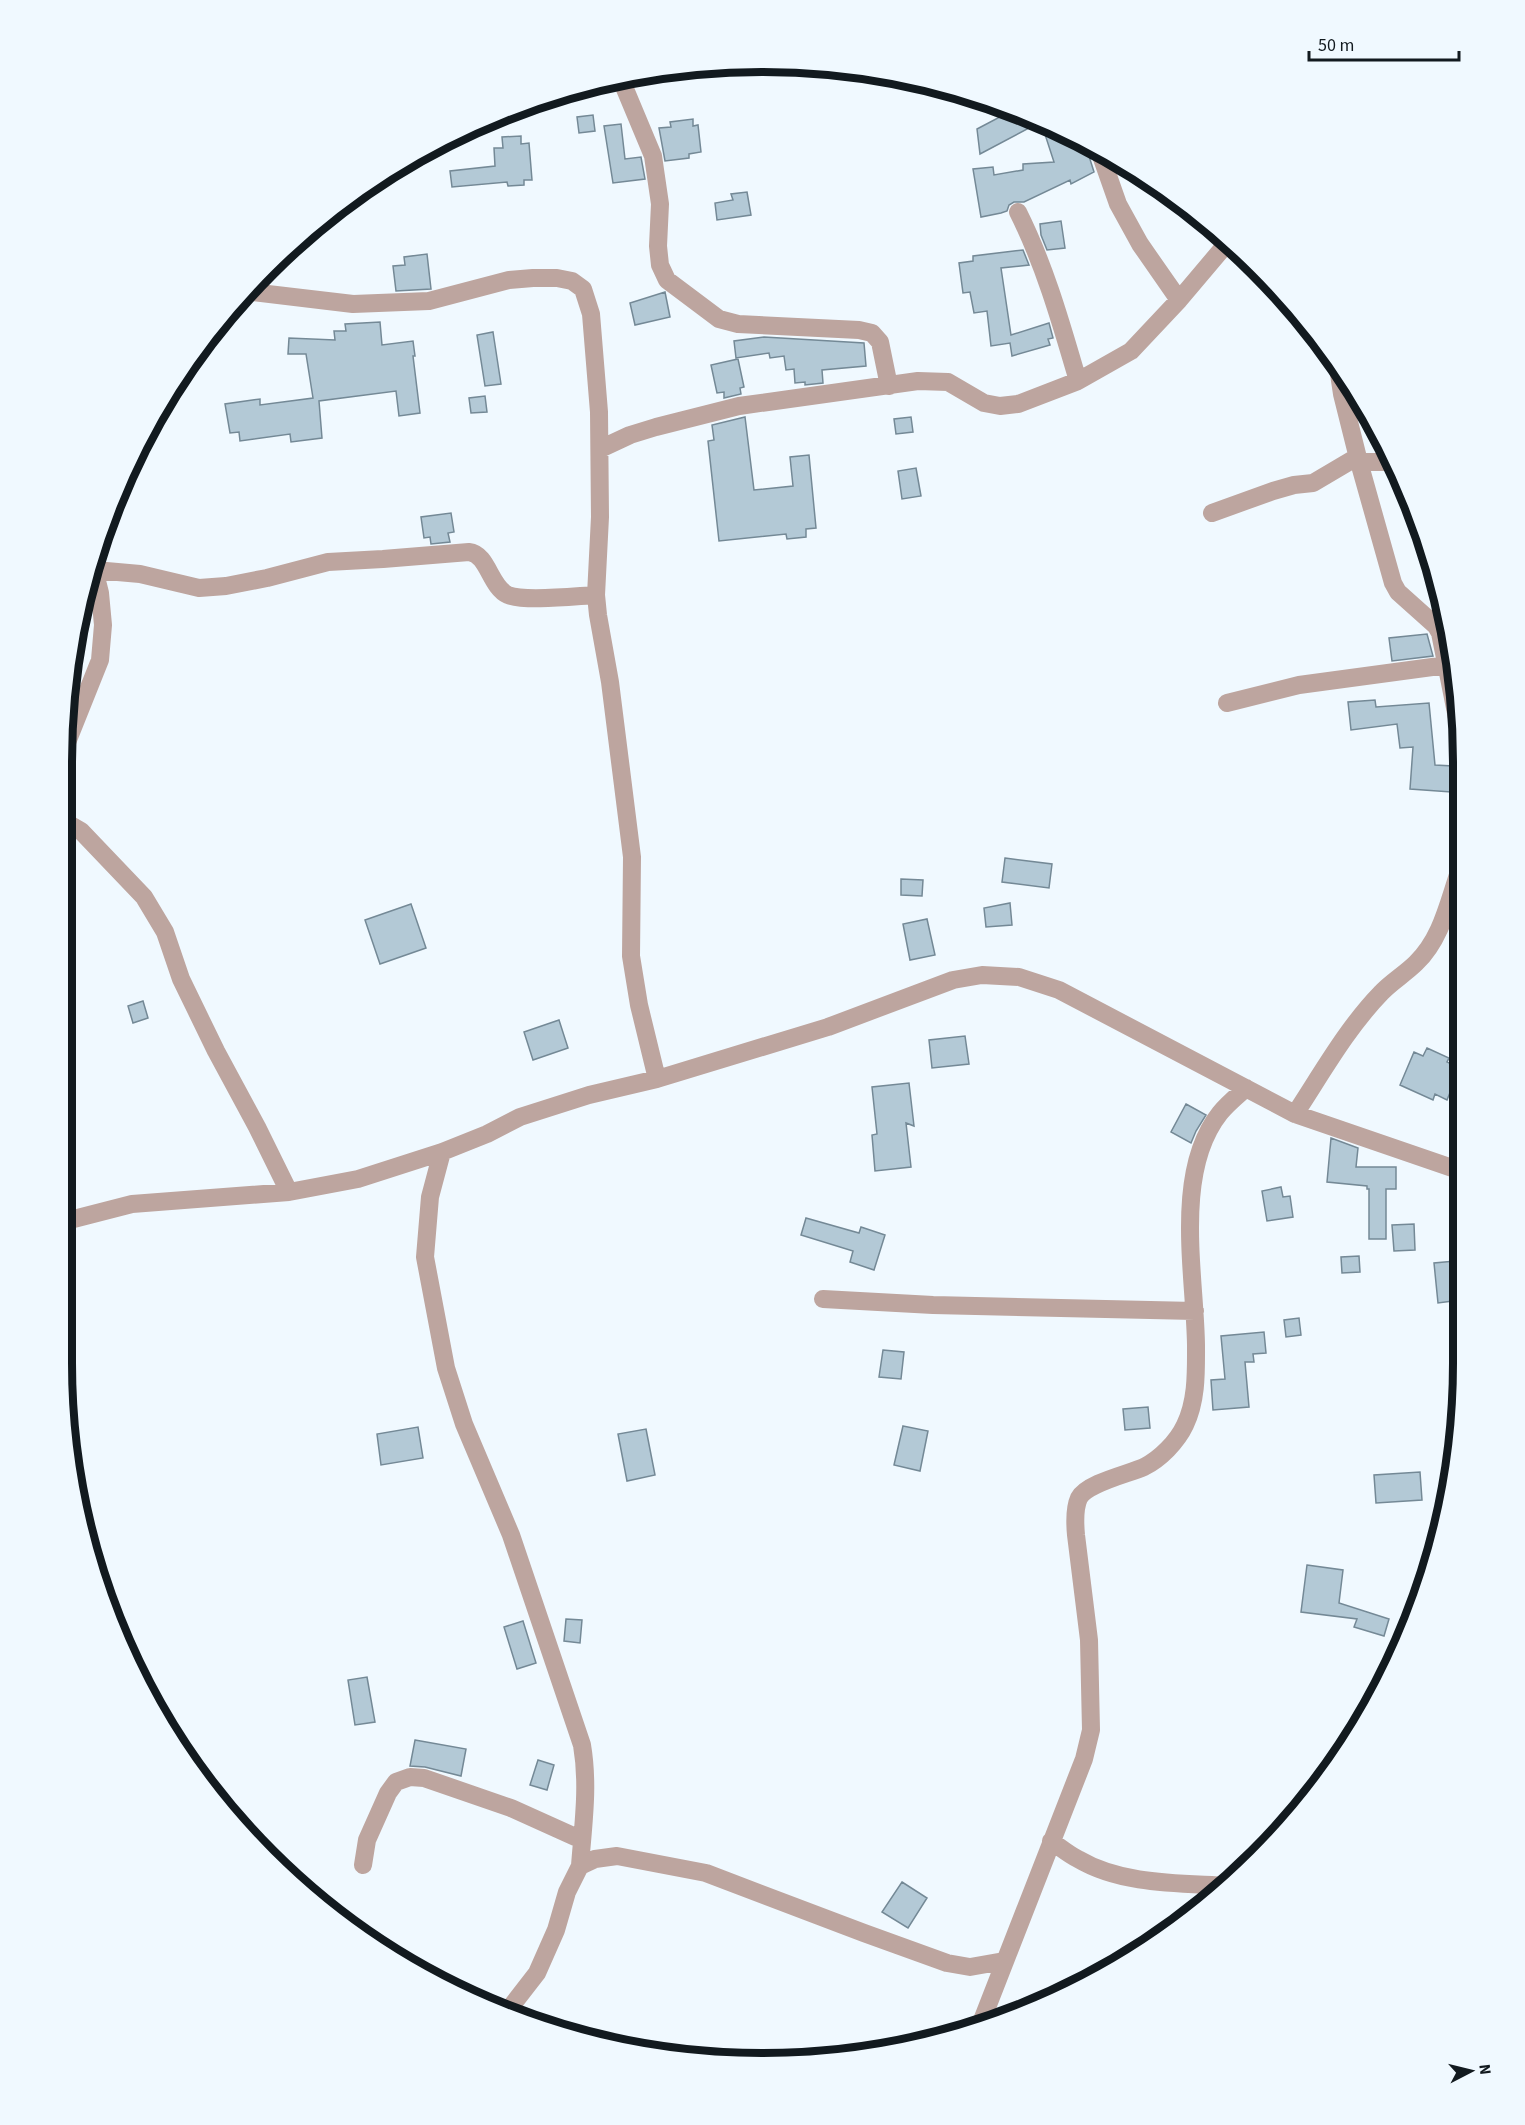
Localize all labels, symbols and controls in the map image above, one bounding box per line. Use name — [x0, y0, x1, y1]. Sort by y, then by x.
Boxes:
scale bar — [1309, 24, 1459, 62]
text: 50 m — [1318, 33, 1354, 58]
north arrow — [1441, 2041, 1501, 2101]
text: N — [1473, 2063, 1496, 2076]

